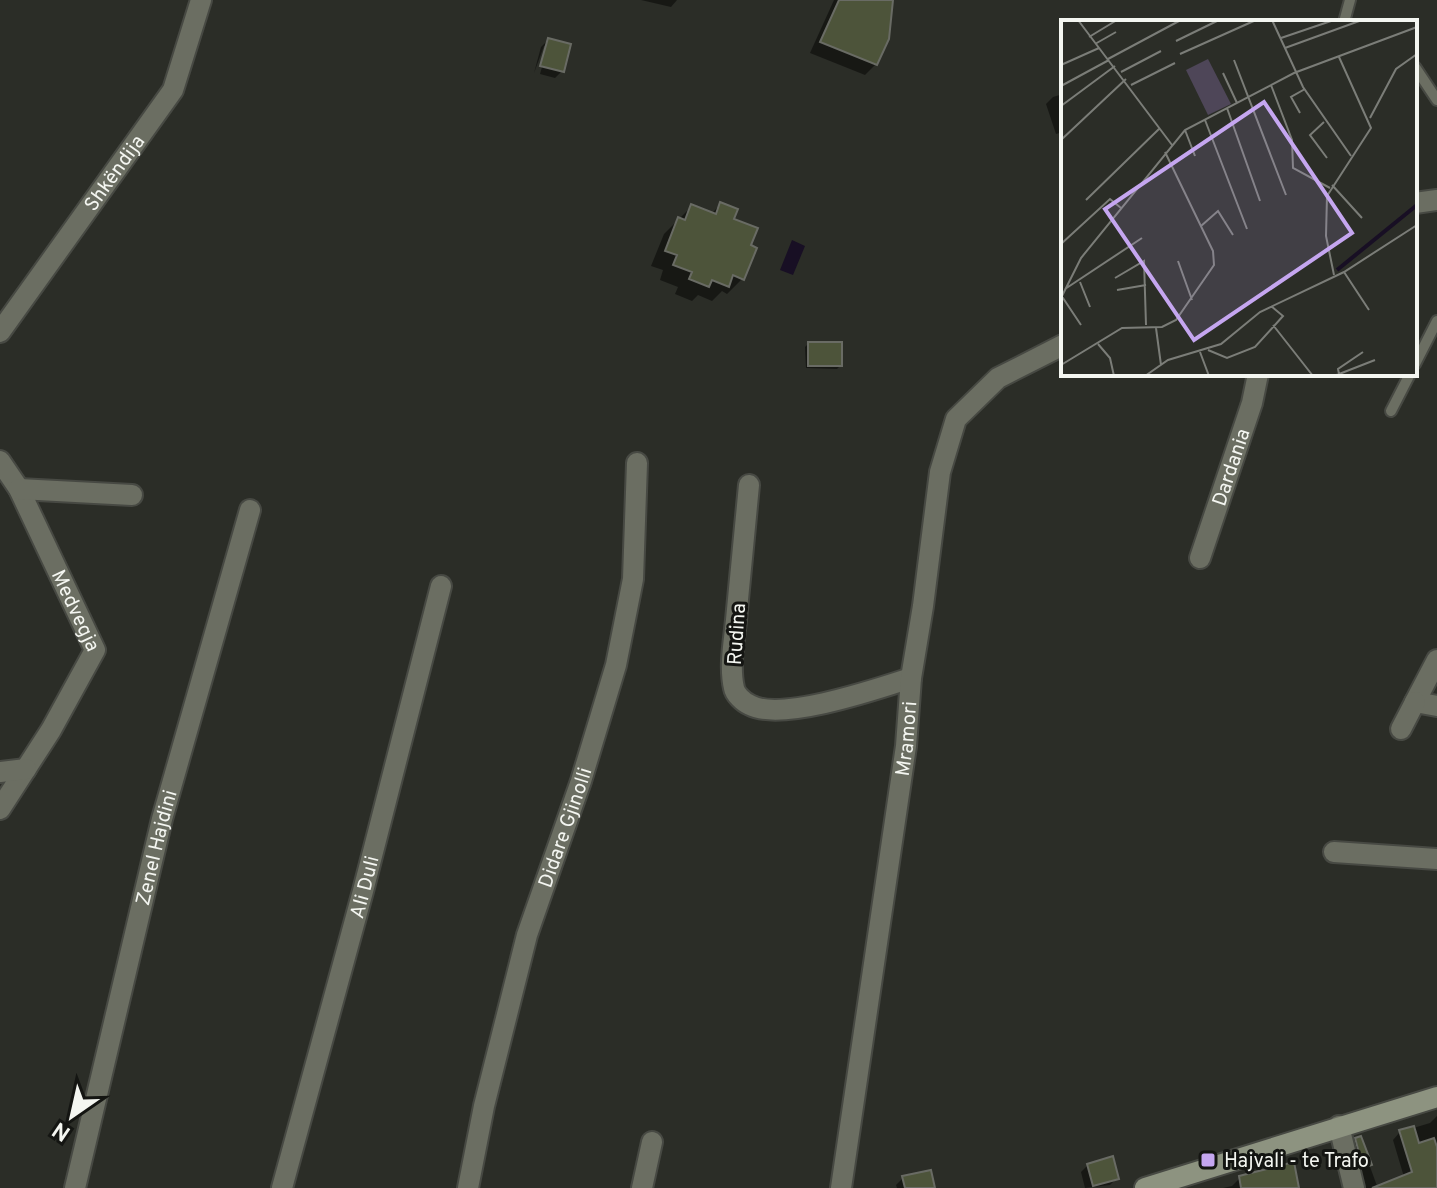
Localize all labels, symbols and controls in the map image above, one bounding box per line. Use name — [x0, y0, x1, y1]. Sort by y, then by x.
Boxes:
inset map — [1061, 20, 1417, 376]
street label: Shkëndija — [79, 130, 152, 217]
street label: Dardania — [1207, 425, 1258, 510]
street label: Medvegja — [44, 566, 105, 656]
street label: Rudina — [723, 602, 753, 666]
street label: Mramori — [891, 700, 924, 778]
street label: Didare Gjinolli — [534, 765, 599, 892]
street label: Zenel Hajdini — [131, 787, 185, 908]
street label: Ali Duli — [345, 853, 386, 922]
north arrow — [32, 1076, 112, 1156]
text: N — [48, 1115, 76, 1146]
place label: Hajvali - te Trafo — [1224, 1149, 1369, 1175]
marker: Hajvali - te Trafo — [1199, 1151, 1217, 1169]

